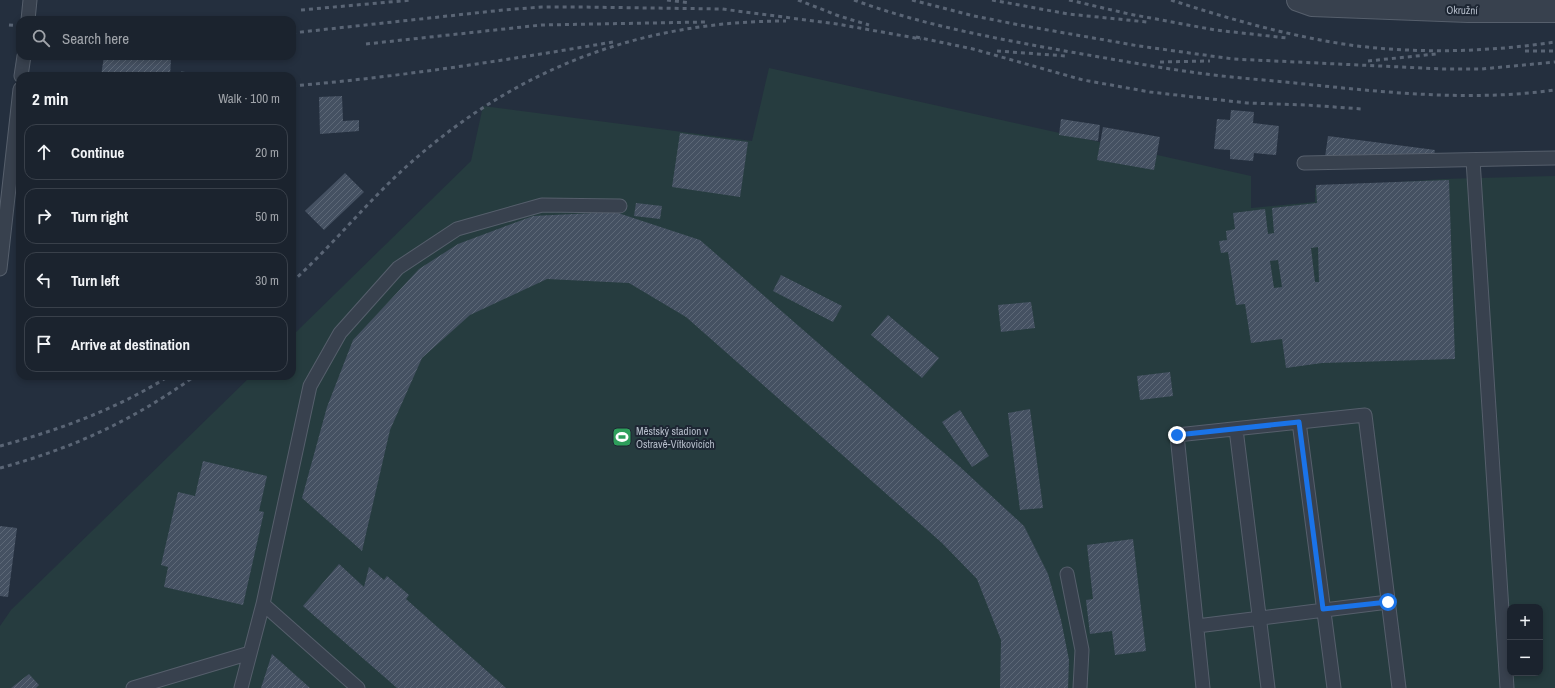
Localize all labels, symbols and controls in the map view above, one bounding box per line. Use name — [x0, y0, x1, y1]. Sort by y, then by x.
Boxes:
street label: Okružní — [1446, 3, 1478, 17]
search box — [16, 16, 296, 60]
icon: search — [30, 27, 52, 49]
text: Search here — [62, 28, 129, 49]
text: 2 min — [32, 87, 68, 110]
text: Walk · 100 m — [218, 90, 280, 107]
icon: ahead — [33, 141, 55, 163]
text: Continue — [71, 142, 124, 163]
text: 20 m — [255, 144, 279, 161]
icon: right — [33, 205, 55, 227]
text: Turn right — [71, 206, 128, 227]
text: 50 m — [255, 208, 279, 225]
icon: left — [33, 269, 55, 291]
text: Turn left — [71, 270, 119, 291]
text: 30 m — [255, 272, 279, 289]
icon: arrive — [33, 333, 55, 355]
text: Arrive at destination — [71, 334, 190, 355]
place label: Městský stadion v Ostravě-Vítkovicích — [636, 424, 715, 451]
sports icon: Městský stadion v Ostravě-Vítkovicích — [611, 426, 633, 448]
route end — [1168, 426, 1186, 444]
route start — [1379, 593, 1397, 611]
map controls — [1507, 604, 1543, 676]
button: + — [1507, 604, 1543, 640]
button: − — [1507, 640, 1543, 676]

